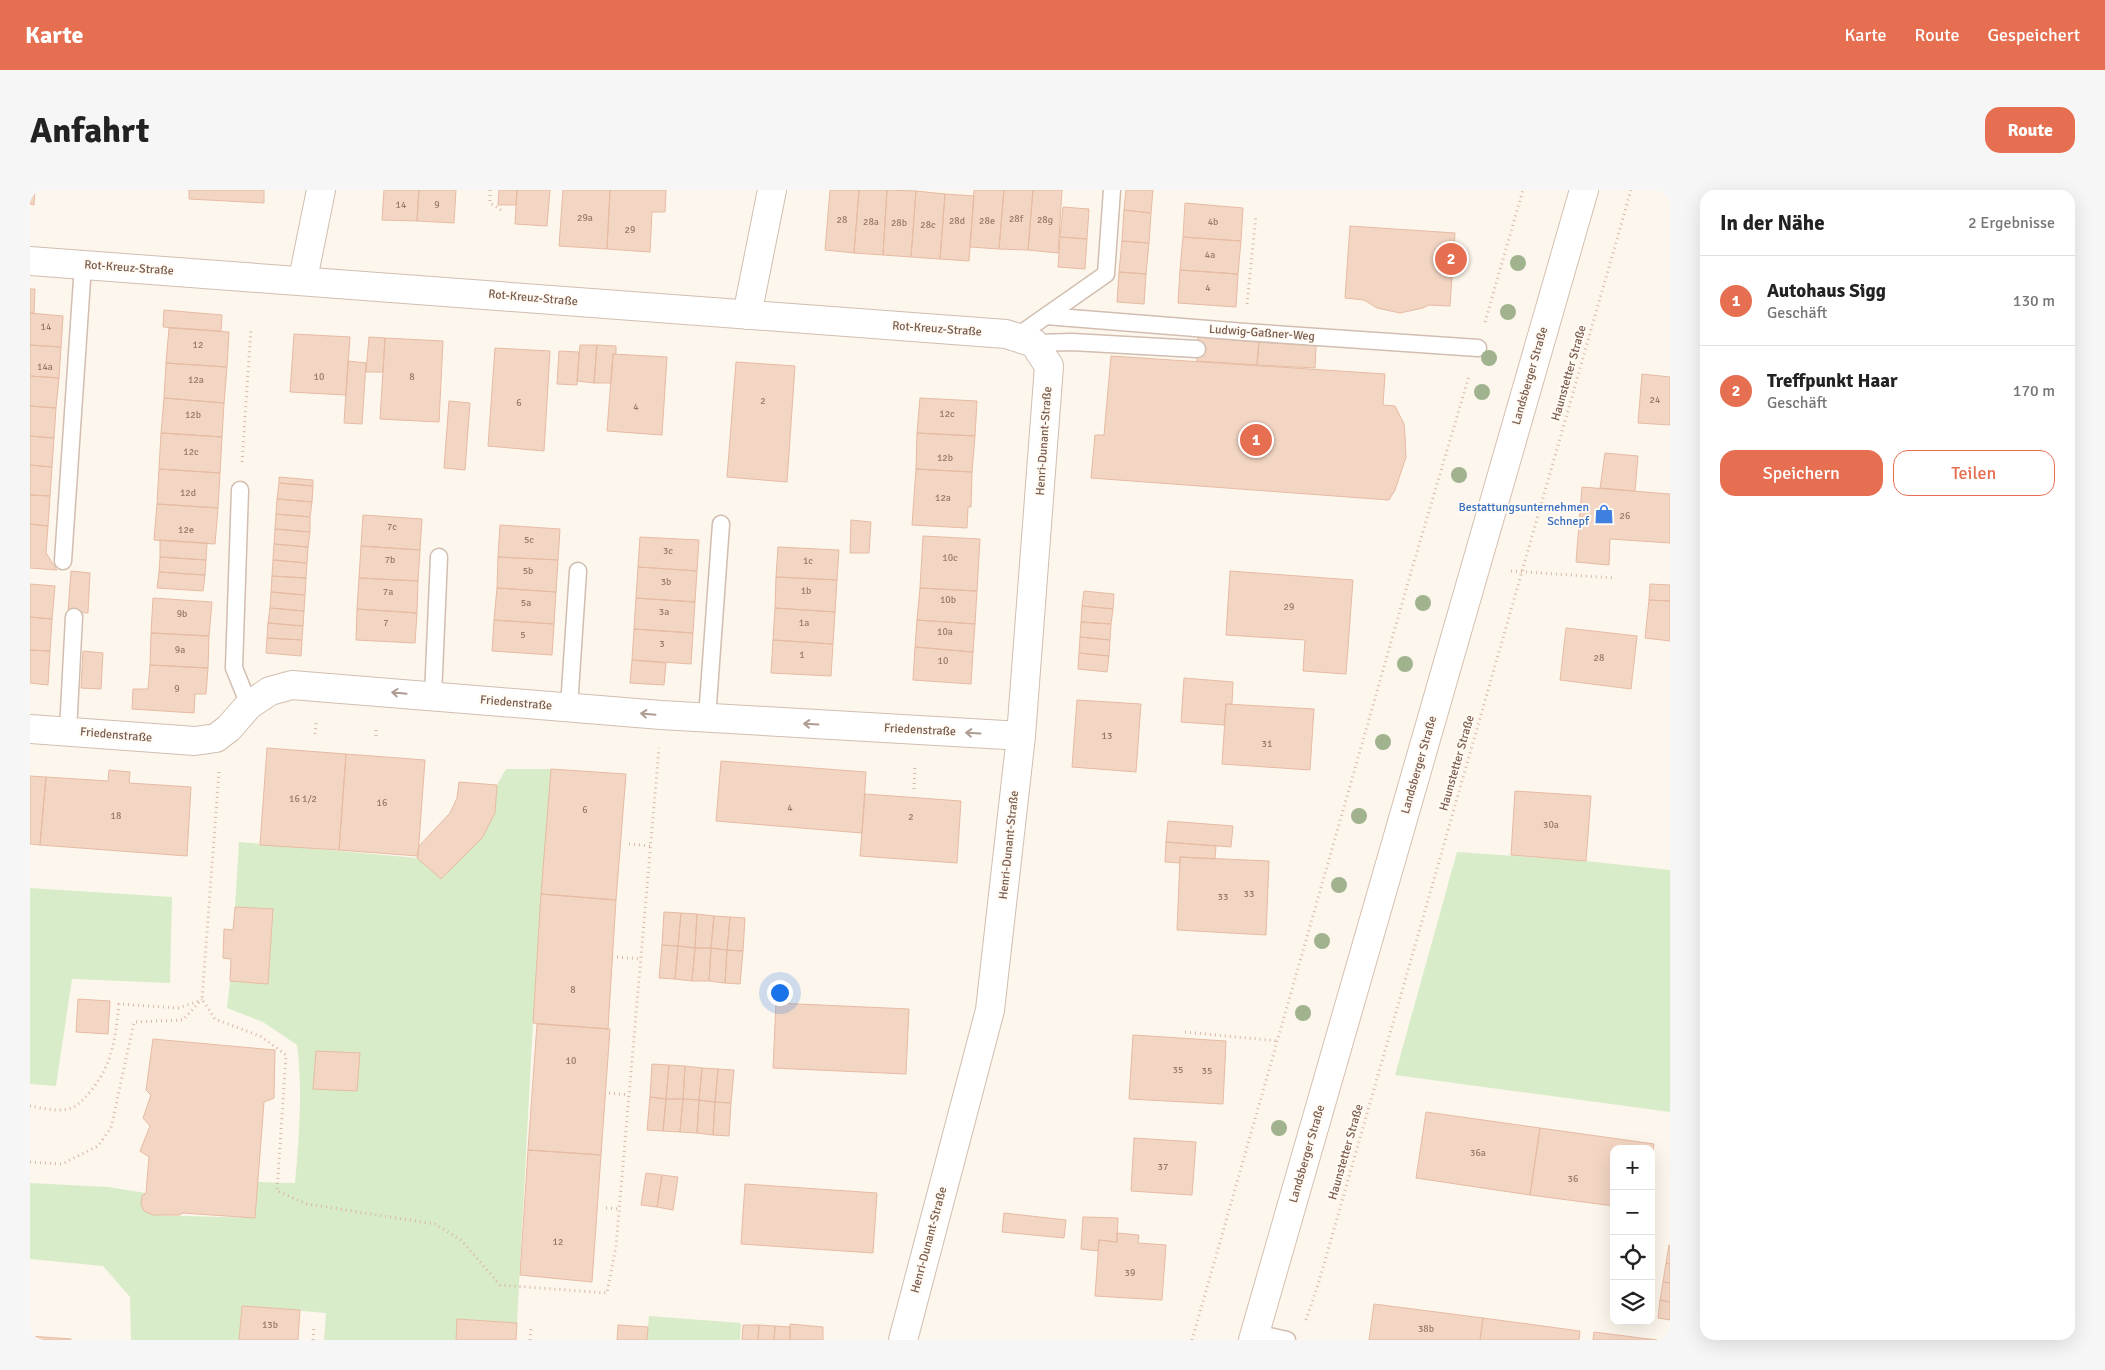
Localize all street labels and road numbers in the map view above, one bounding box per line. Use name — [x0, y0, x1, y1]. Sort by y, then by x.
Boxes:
street label: Rot-Kreuz-Straße — [84, 257, 174, 279]
street label: Rot-Kreuz-Straße — [488, 287, 578, 309]
street label: Rot-Kreuz-Straße — [892, 318, 982, 340]
street label: Ludwig-Gaßner-Weg — [1209, 322, 1315, 344]
street label: Haunstetter Straße — [1548, 323, 1590, 423]
street label: Landsberger Straße — [1509, 325, 1551, 427]
street label: Henri-Dunant-Straße — [1033, 386, 1055, 496]
street label: Friedenstraße — [479, 692, 553, 714]
street label: Haunstetter Straße — [1436, 713, 1478, 813]
street label: Landsberger Straße — [1398, 714, 1440, 816]
street label: Friedenstraße — [884, 721, 956, 739]
street label: Friedenstraße — [79, 724, 153, 746]
street label: Henri-Dunant-Straße — [996, 790, 1022, 900]
street label: Haunstetter Straße — [1325, 1102, 1367, 1202]
street label: Landsberger Straße — [1286, 1103, 1328, 1205]
street label: Henri-Dunant-Straße — [908, 1185, 950, 1295]

